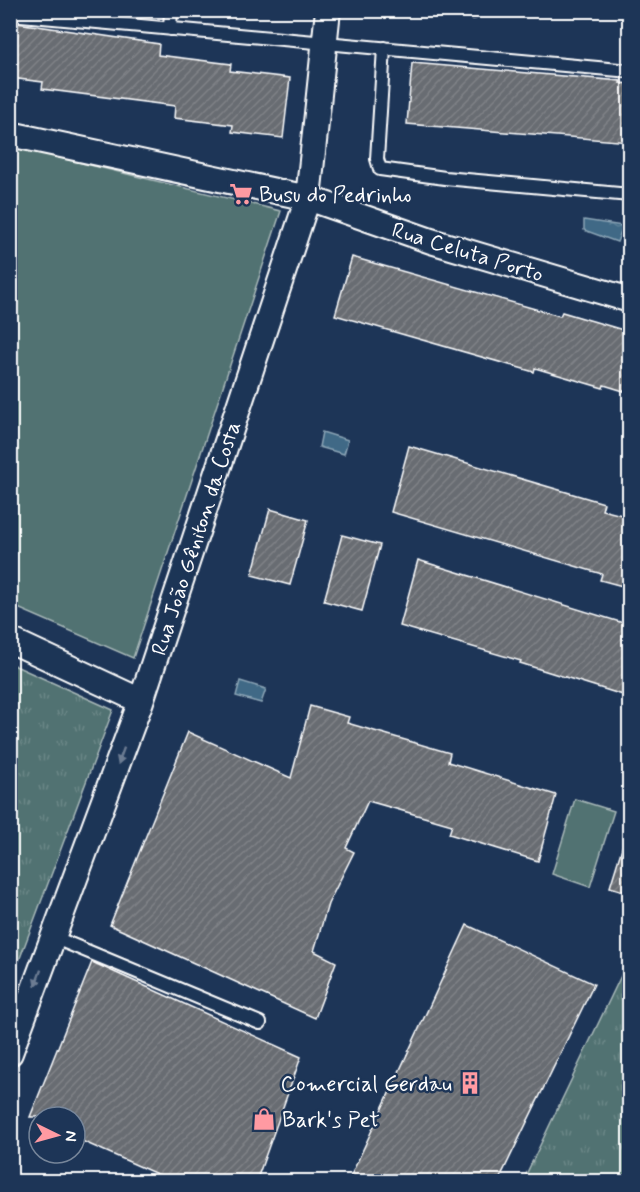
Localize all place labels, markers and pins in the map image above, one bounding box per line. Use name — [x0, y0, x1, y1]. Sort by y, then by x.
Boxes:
supermarket icon: Busu do Pedrinho — [228, 181, 254, 207]
place label: Busu do Pedrinho — [259, 182, 411, 210]
building icon: Comercial Gerdau — [457, 1070, 483, 1096]
place label: Comercial Gerdau — [281, 1071, 452, 1099]
shop icon: Bark's Pet — [251, 1106, 277, 1132]
place label: Bark's Pet — [282, 1107, 380, 1135]

